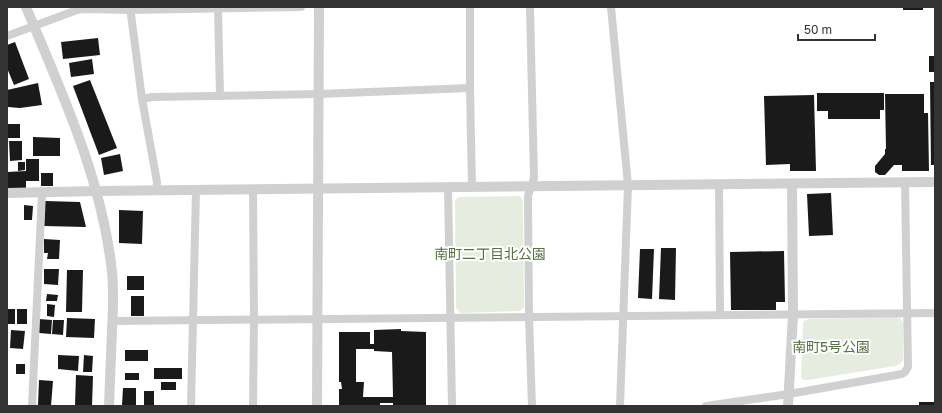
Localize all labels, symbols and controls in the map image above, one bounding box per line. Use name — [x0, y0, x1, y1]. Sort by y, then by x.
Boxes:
scale bar — [798, 16, 875, 42]
text: 50 m — [804, 22, 832, 37]
park label: 南町二丁目北公園 — [434, 245, 546, 262]
park label: 南町5号公園 — [792, 338, 870, 355]

